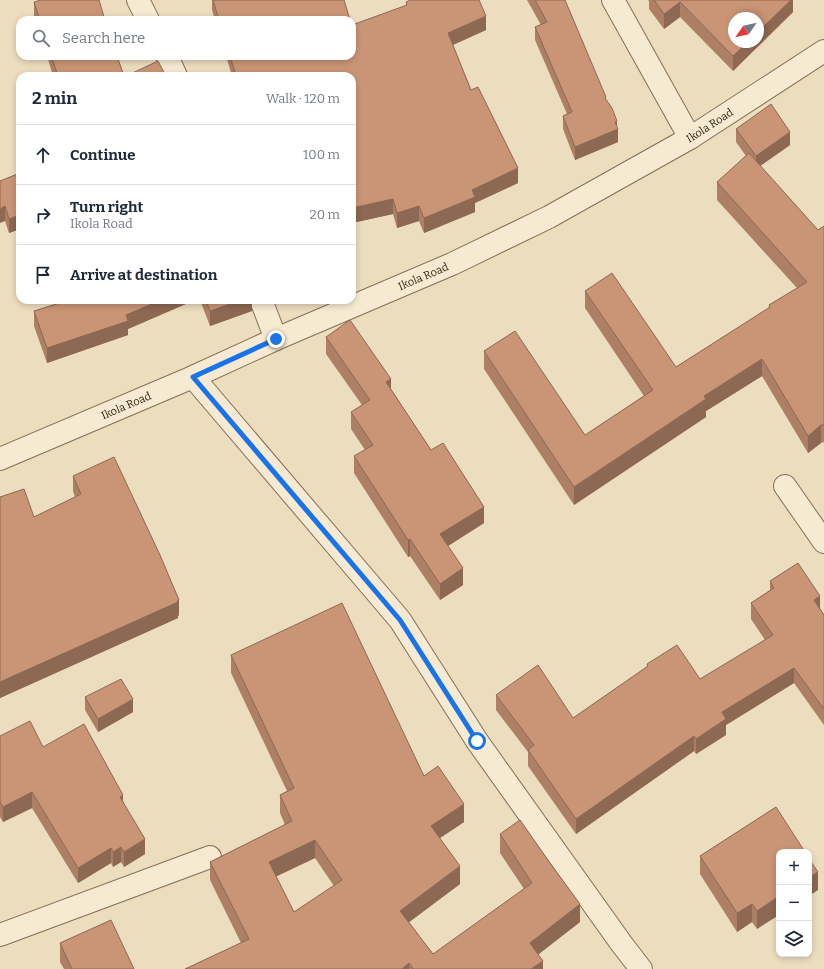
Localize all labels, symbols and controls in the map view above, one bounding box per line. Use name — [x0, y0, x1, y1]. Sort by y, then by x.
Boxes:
north arrow — [728, 12, 764, 48]
search box — [16, 16, 356, 60]
icon: search — [30, 27, 52, 49]
text: Search here — [62, 29, 145, 47]
text: 2 min — [32, 88, 77, 109]
text: Walk · 120 m — [266, 91, 340, 106]
street label: Ikola Road — [684, 106, 736, 146]
icon: ahead — [32, 144, 54, 166]
text: Continue — [70, 146, 136, 164]
text: 100 m — [303, 147, 340, 162]
text: Turn right — [70, 198, 143, 216]
icon: right — [32, 204, 54, 226]
text: 20 m — [310, 207, 340, 222]
text: Ikola Road — [70, 216, 133, 231]
street label: Ikola Road — [396, 260, 451, 293]
icon: arrive — [32, 264, 54, 286]
text: Arrive at destination — [70, 266, 217, 284]
route end — [267, 330, 285, 348]
street label: Ikola Road — [99, 389, 154, 422]
route start — [468, 732, 486, 750]
map controls — [776, 849, 812, 957]
button: + — [776, 849, 812, 885]
button: − — [776, 885, 812, 921]
button: layers — [776, 921, 812, 957]

